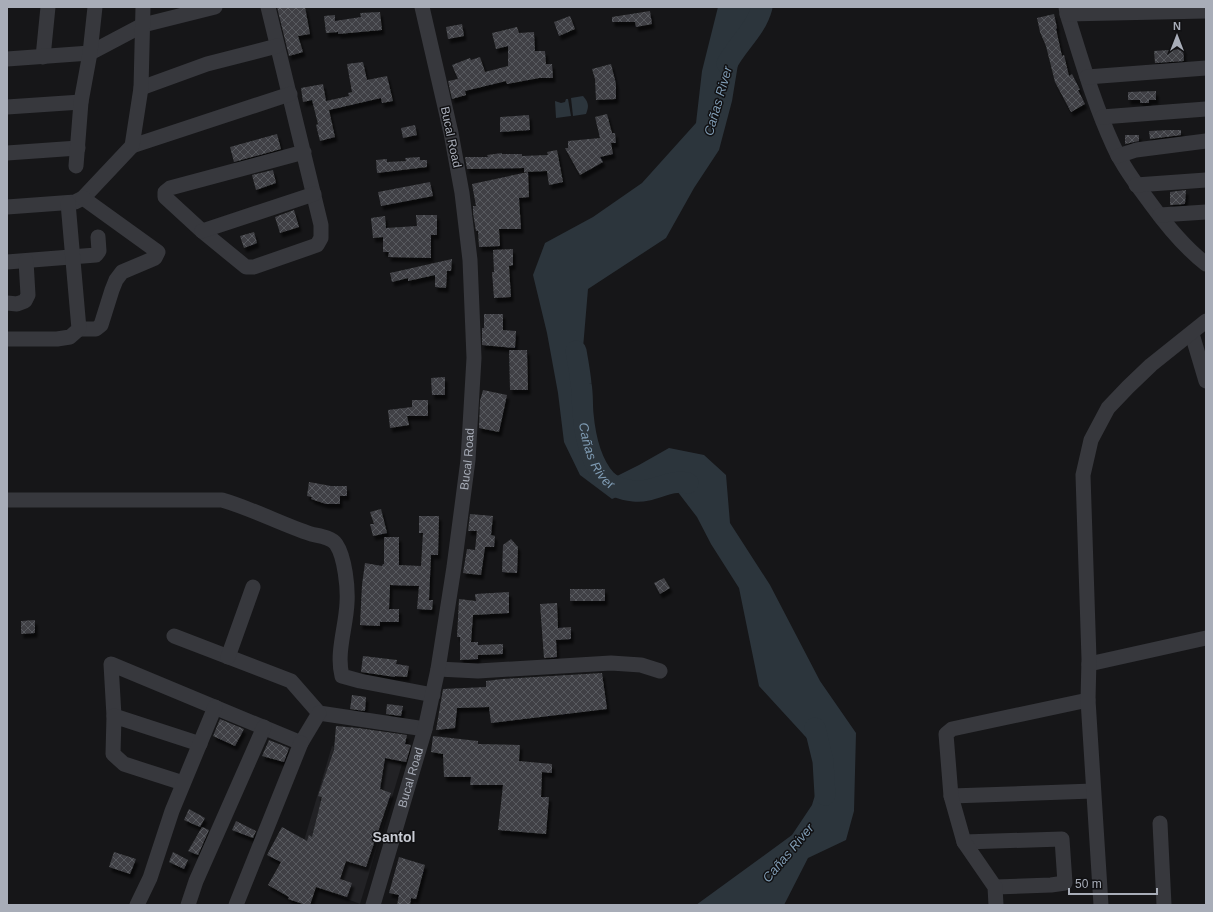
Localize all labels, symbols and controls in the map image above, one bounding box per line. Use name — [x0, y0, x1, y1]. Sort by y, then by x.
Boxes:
north arrow — [1157, 16, 1197, 56]
text: N — [1173, 20, 1181, 32]
water label: Cañas River — [701, 64, 735, 137]
street label: Bucal Road — [438, 105, 464, 169]
water label: Cañas River — [576, 421, 618, 492]
street label: Bucal Road — [457, 428, 477, 491]
street label: Bucal Road — [395, 746, 426, 809]
water label: Cañas River — [759, 820, 817, 885]
district label: Santol — [373, 829, 415, 845]
scale bar — [1069, 870, 1157, 896]
text: 50 m — [1075, 877, 1102, 891]

